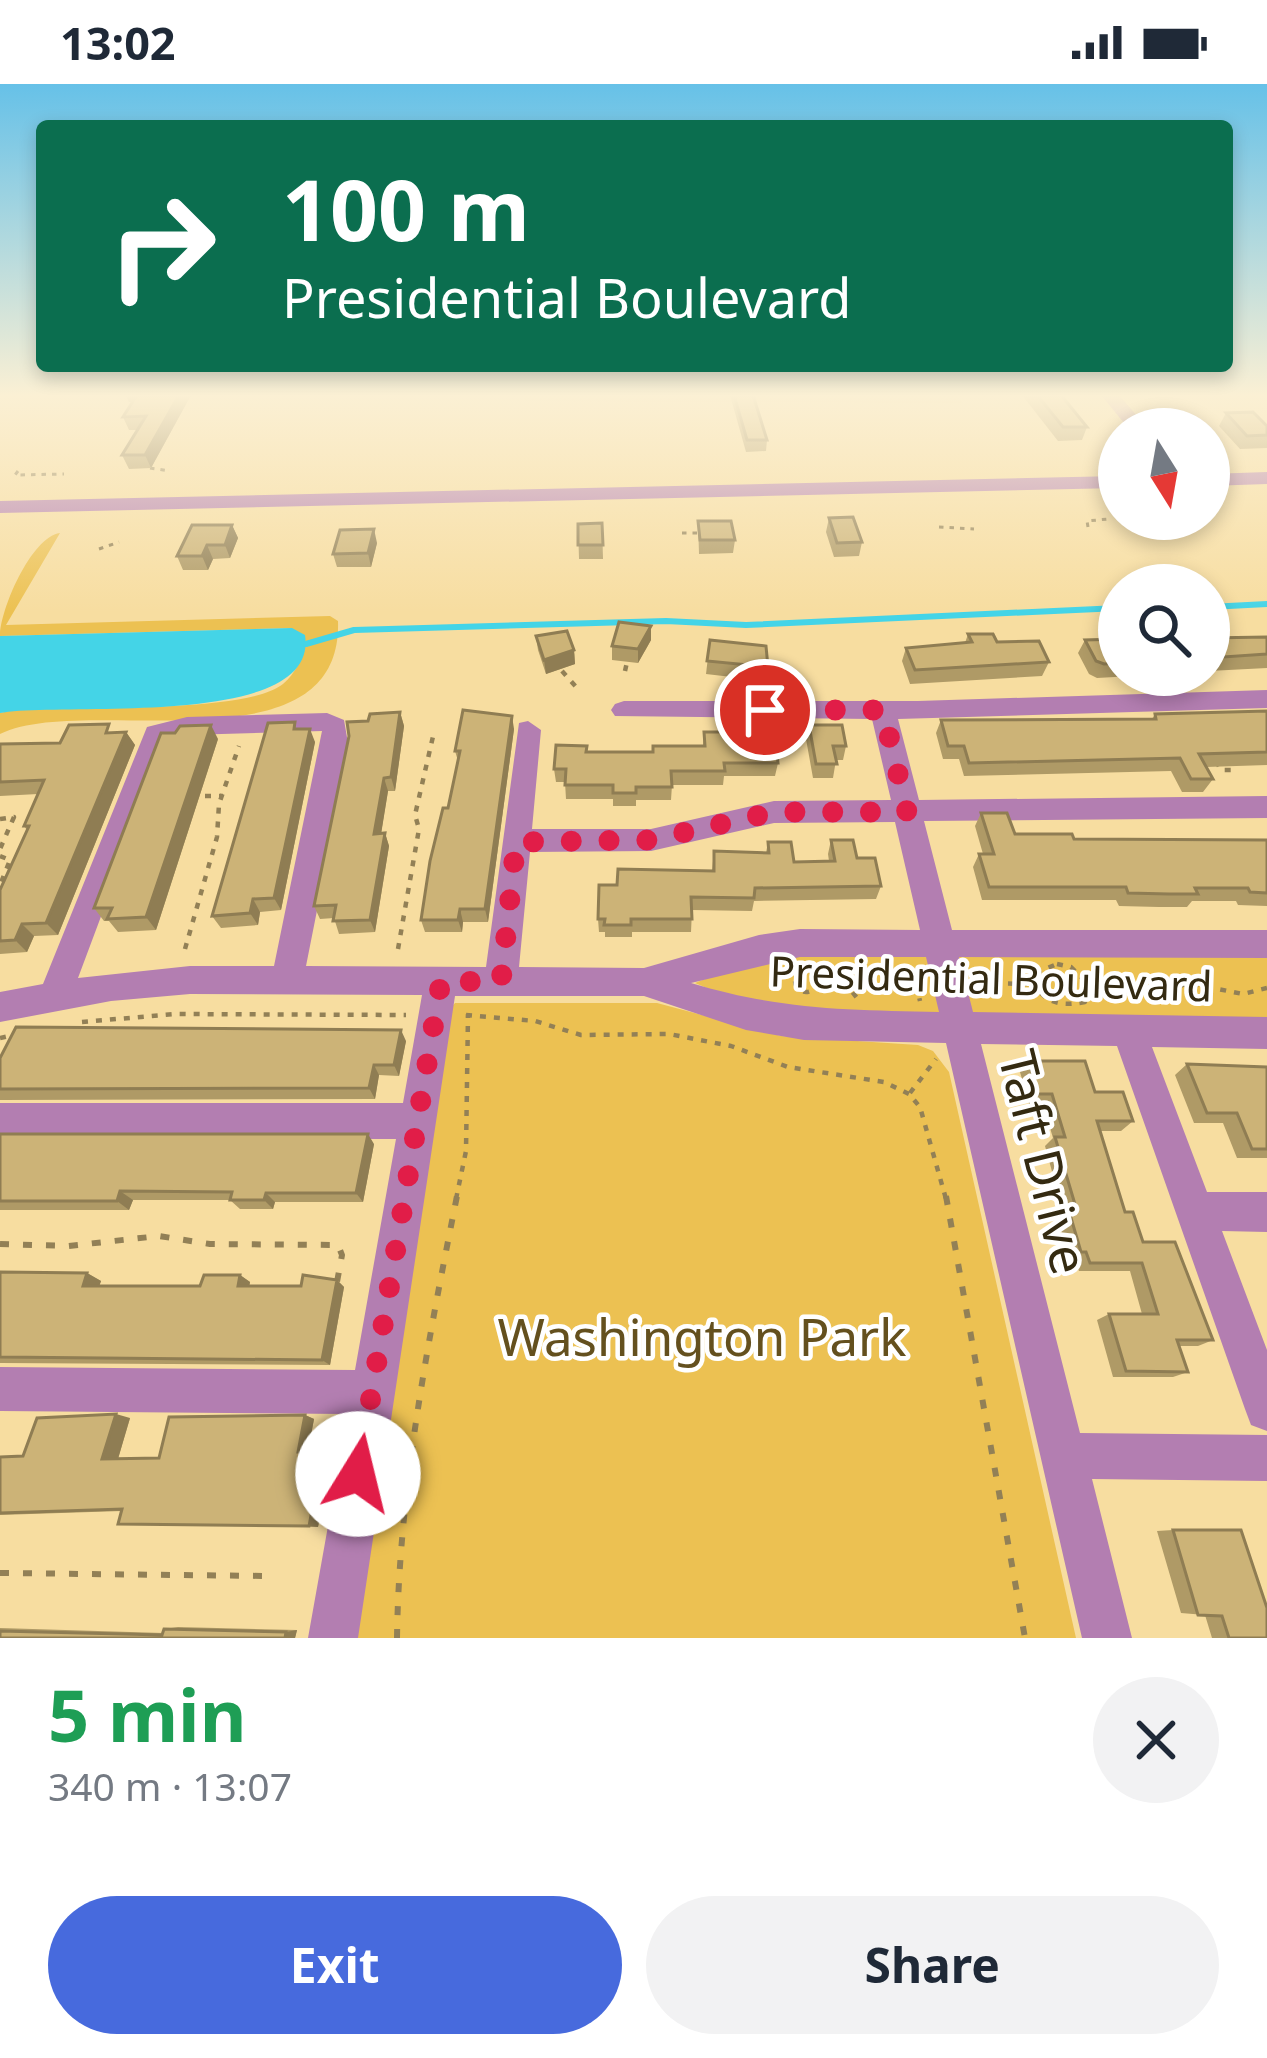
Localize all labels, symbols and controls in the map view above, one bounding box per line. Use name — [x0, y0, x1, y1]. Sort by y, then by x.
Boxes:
text: 13:02 — [60, 12, 176, 73]
text: 100 m — [282, 151, 530, 266]
icon: right — [84, 168, 240, 324]
text: Presidential Boulevard — [282, 260, 851, 334]
north arrow — [1098, 408, 1230, 540]
map controls — [1098, 408, 1230, 696]
button: search — [1098, 564, 1230, 696]
pin — [714, 659, 816, 761]
icon: arrive — [732, 677, 798, 743]
street label: Presidential Boulevard — [769, 941, 1213, 1014]
street label: Taft Drive — [983, 1042, 1107, 1281]
park label: Washington Park — [498, 1301, 906, 1371]
position arrow — [295, 1411, 421, 1537]
text: 5 min — [48, 1665, 246, 1763]
button: close — [1093, 1677, 1219, 1803]
text: 340 m · 13:07 — [48, 1759, 292, 1812]
button: Exit — [48, 1896, 622, 2034]
button: Share — [646, 1896, 1219, 2034]

